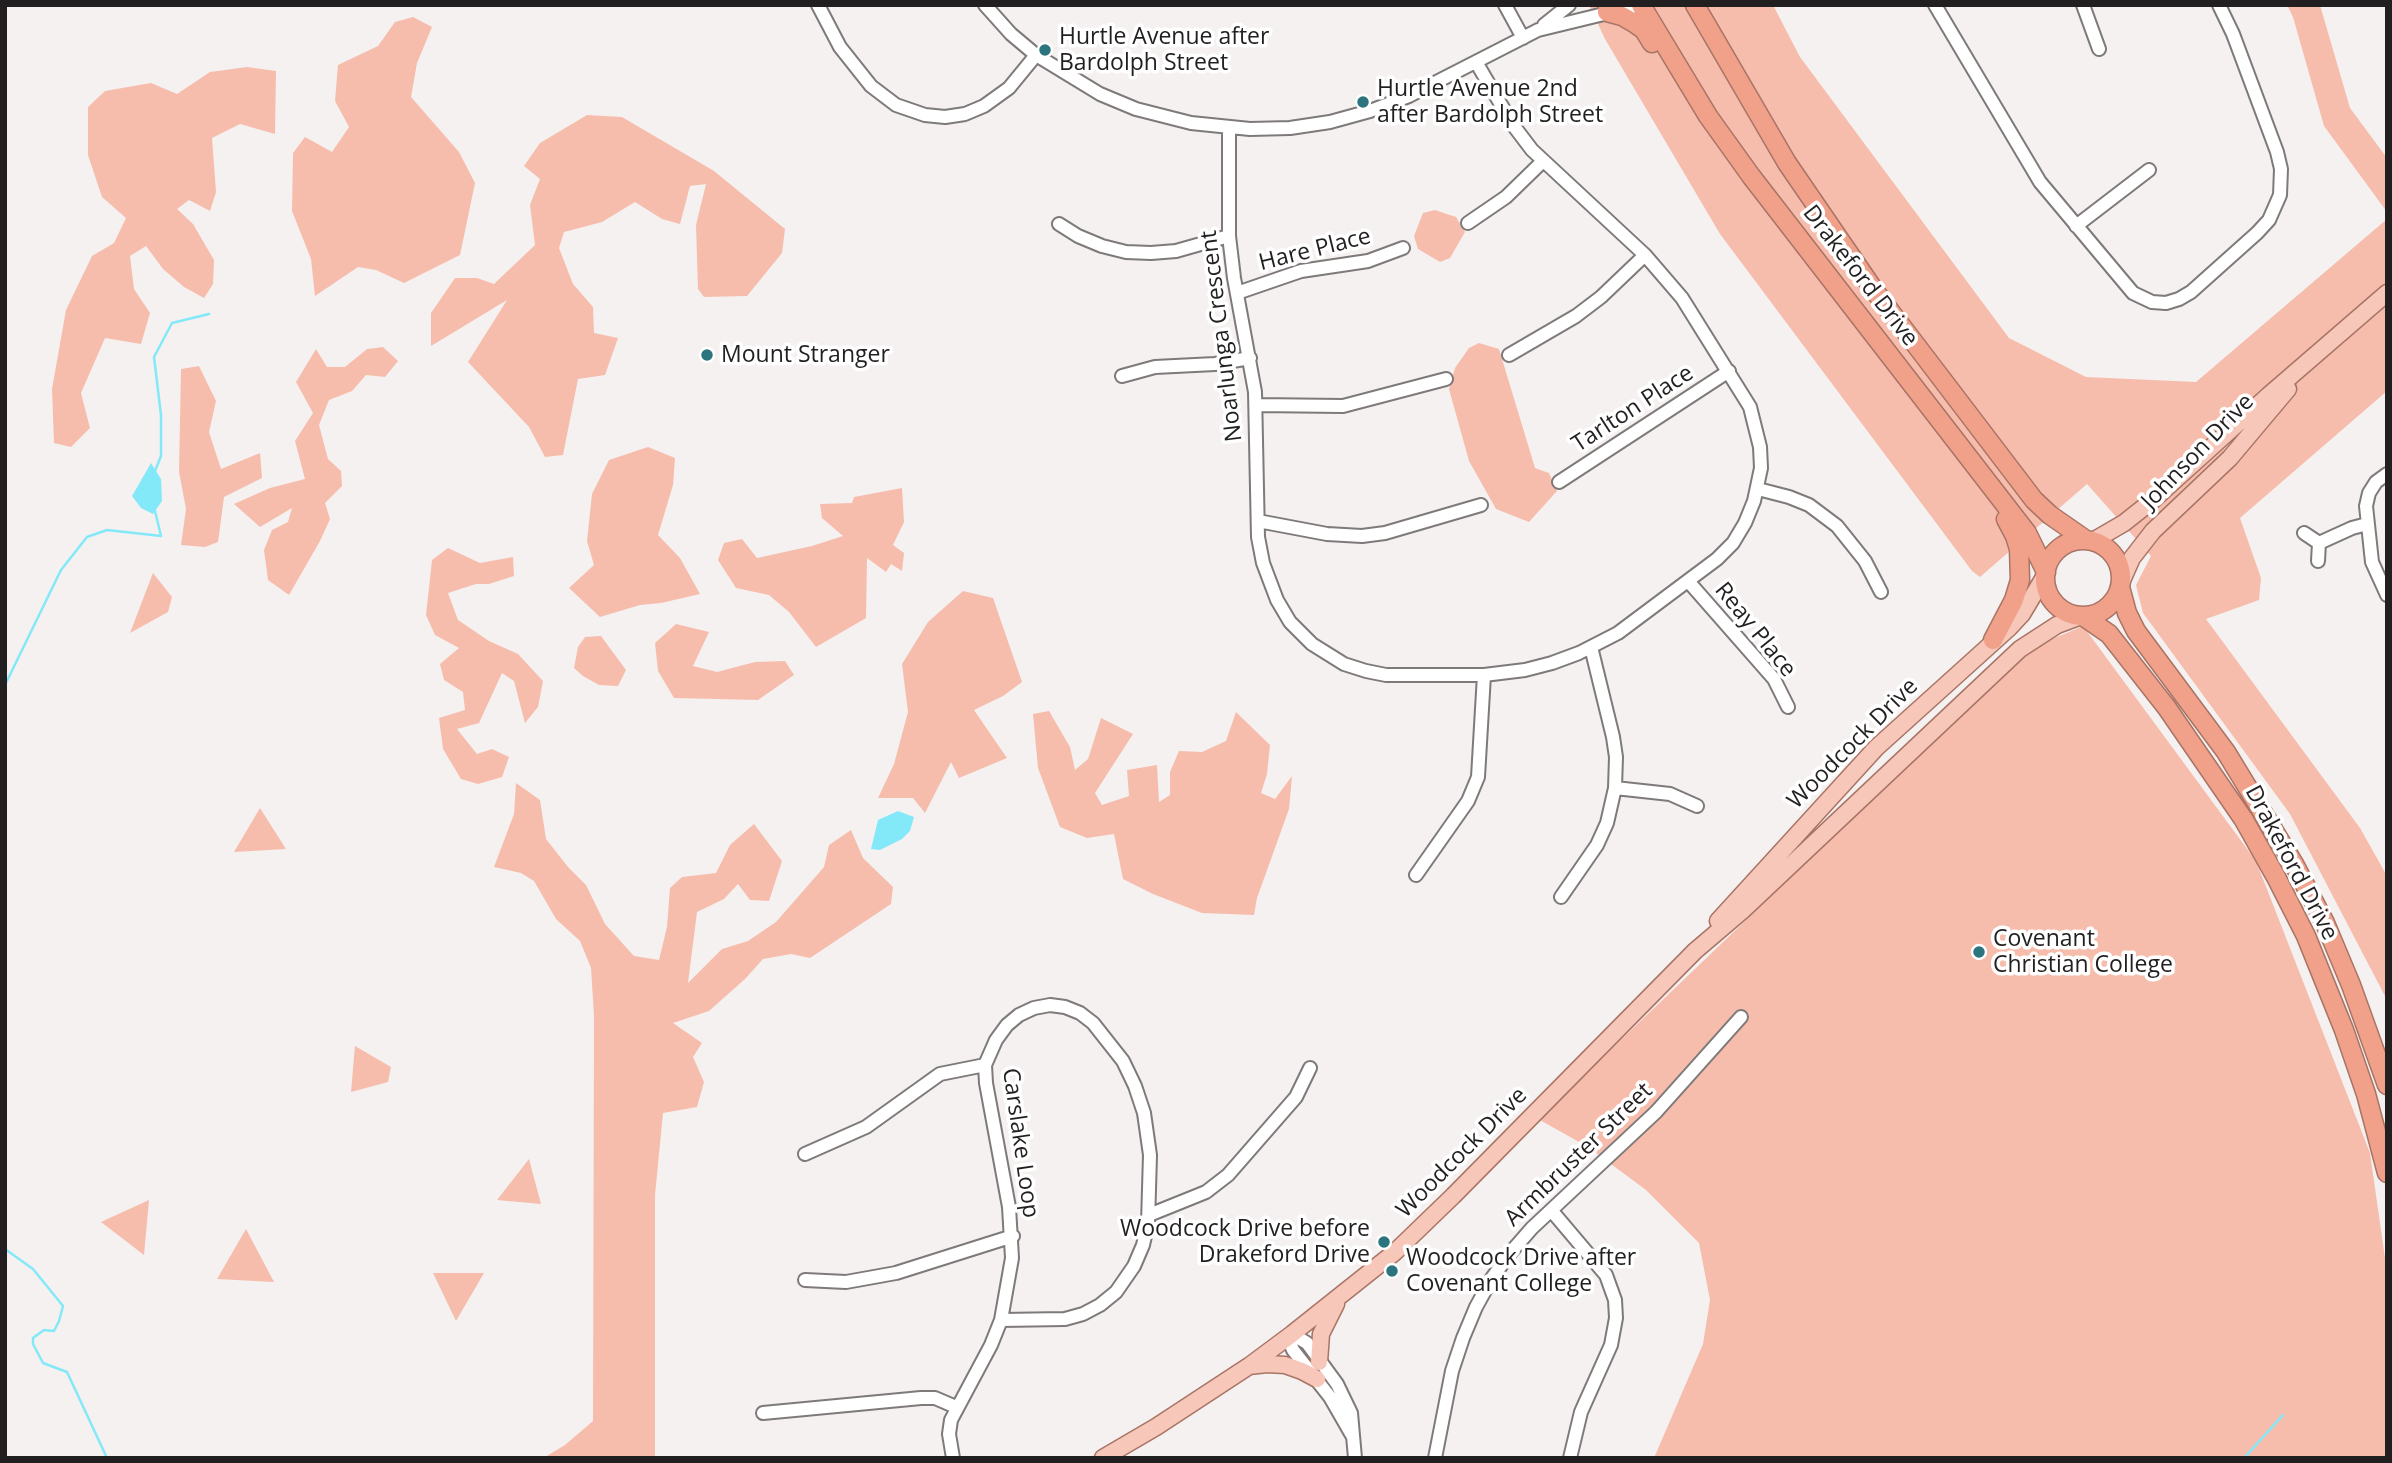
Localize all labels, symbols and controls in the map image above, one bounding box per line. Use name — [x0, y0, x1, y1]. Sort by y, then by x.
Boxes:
place label: Hurtle Avenue after Bardolph Street — [1059, 23, 1269, 77]
marker: Hurtle Avenue after Bardolph Street — [1037, 42, 1053, 58]
place label: Hurtle Avenue 2nd after Bardolph Street — [1377, 75, 1603, 129]
marker: Hurtle Avenue 2nd after Bardolph Street — [1355, 94, 1371, 110]
street label: Drakeford Drive — [1796, 200, 1924, 352]
street label: Hare Place — [1256, 223, 1374, 277]
street label: Noarlunga Crescent — [1195, 229, 1249, 443]
place label: Mount Stranger — [721, 341, 890, 369]
marker: Mount Stranger — [699, 347, 715, 363]
street label: Tarlton Place — [1567, 360, 1699, 458]
street label: Johnson Drive — [2136, 389, 2260, 515]
street label: Reay Place — [1708, 577, 1802, 683]
street label: Woodcock Drive — [1782, 673, 1924, 815]
street label: Drakeford Drive — [2239, 781, 2343, 945]
place label: Covenant Christian College — [1993, 925, 2173, 979]
marker: Covenant Christian College — [1971, 944, 1987, 960]
street label: Carslake Loop — [996, 1066, 1044, 1220]
street label: Armbruster Street — [1499, 1078, 1659, 1232]
street label: Woodcock Drive — [1391, 1082, 1533, 1224]
place label: Woodcock Drive before Drakeford Drive — [1120, 1215, 1370, 1269]
marker: Woodcock Drive before Drakeford Drive — [1376, 1234, 1392, 1250]
place label: Woodcock Drive after Covenant College — [1406, 1244, 1636, 1298]
marker: Woodcock Drive after Covenant College — [1384, 1263, 1400, 1279]

